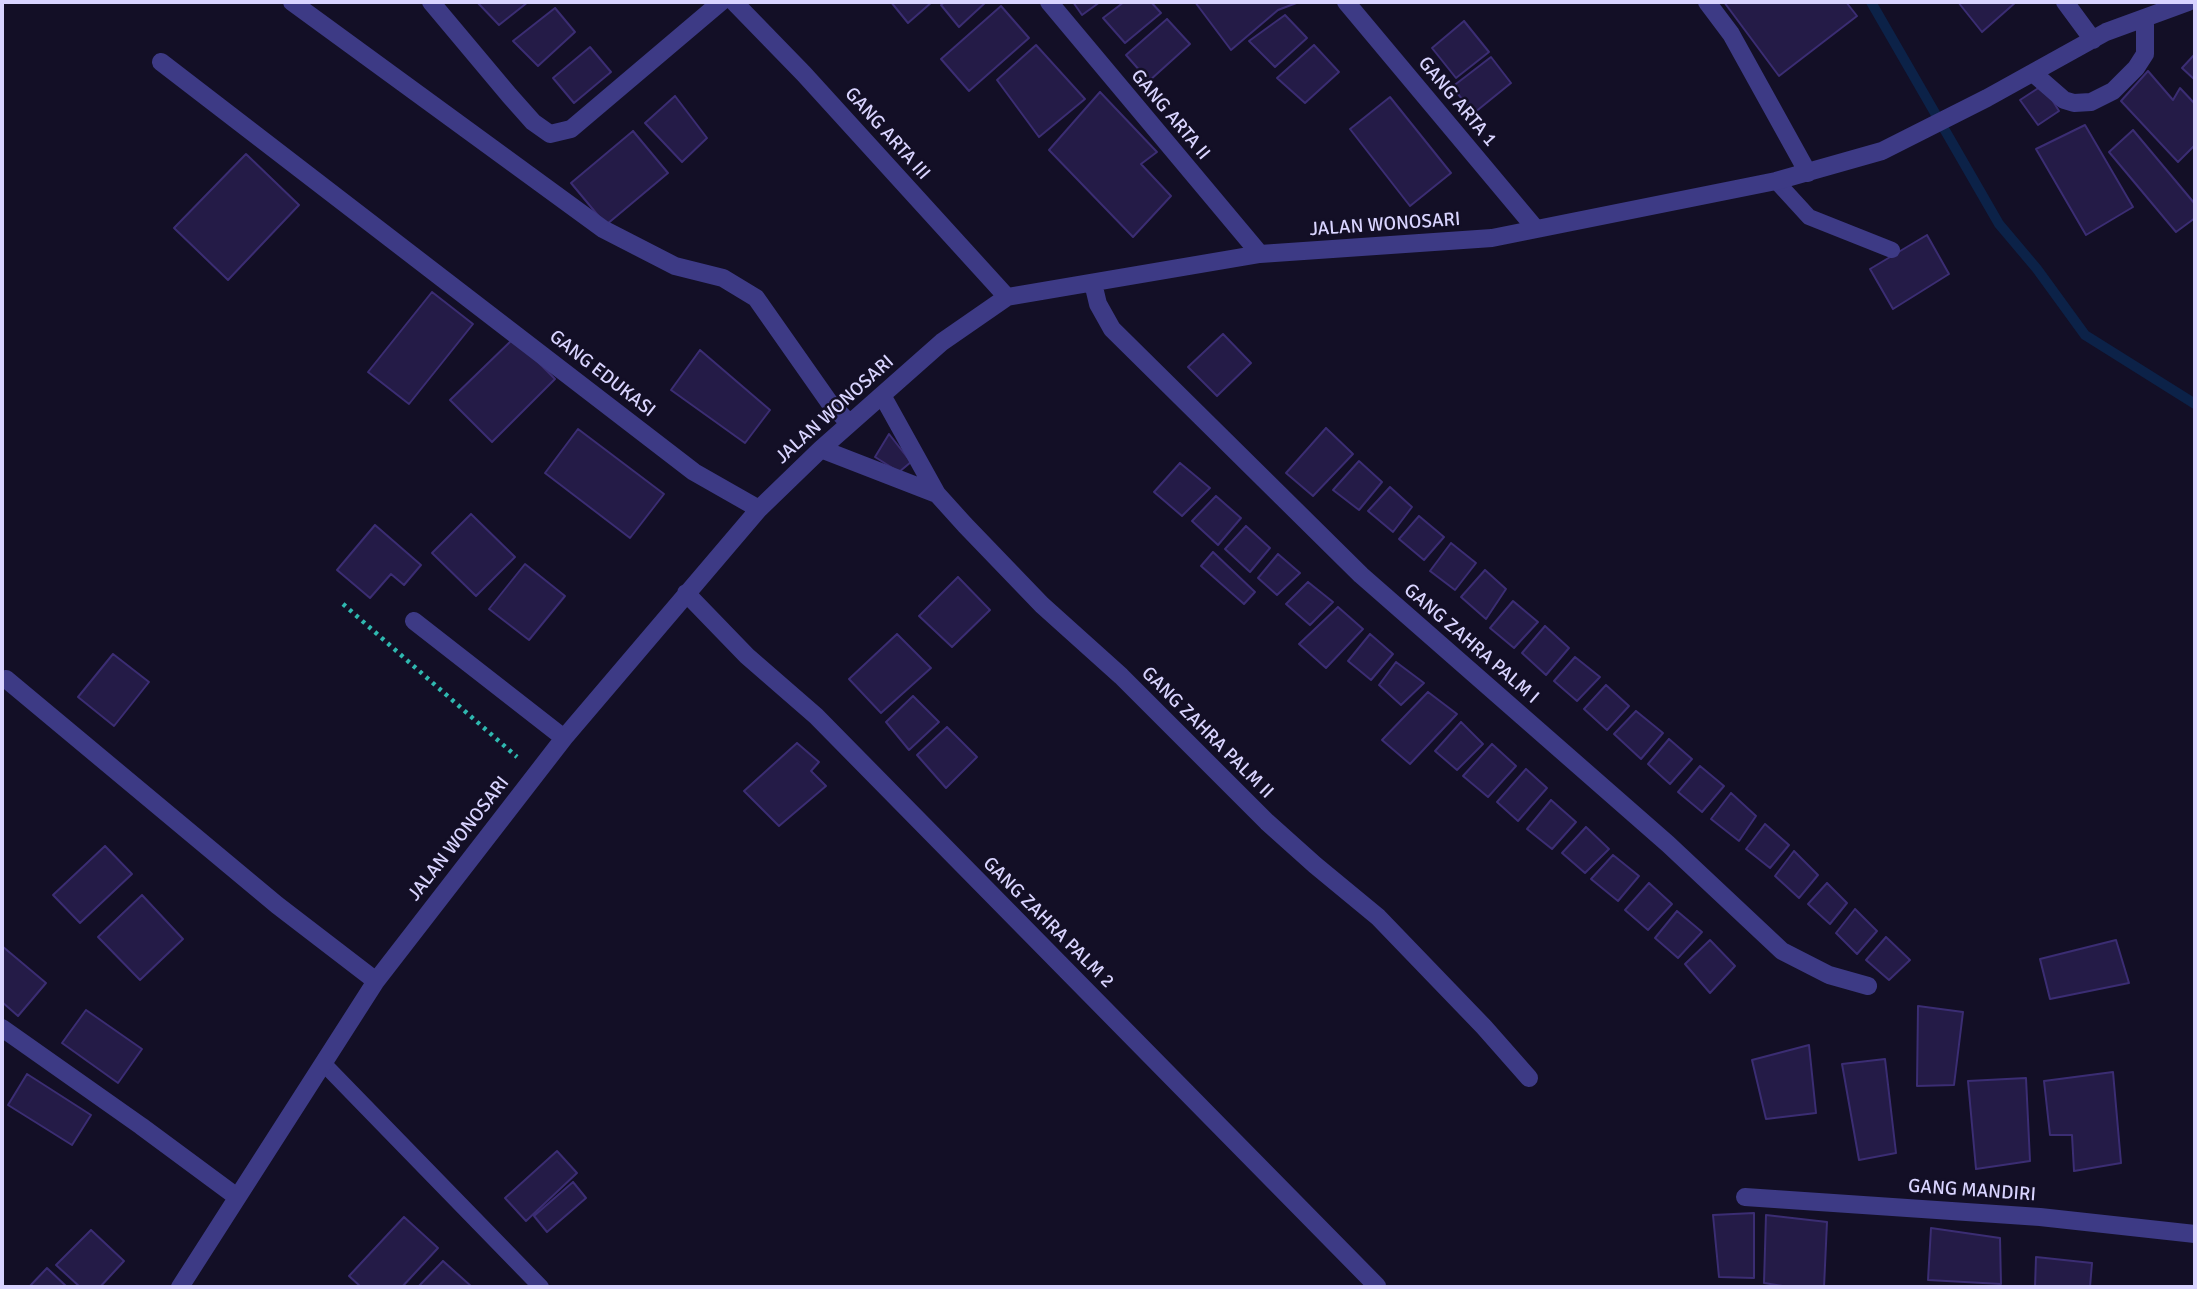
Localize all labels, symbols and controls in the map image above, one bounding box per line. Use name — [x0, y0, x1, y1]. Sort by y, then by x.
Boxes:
street label: GANG ARTA 1 — [1413, 52, 1501, 152]
street label: GANG ARTA II — [1126, 65, 1214, 165]
street label: GANG ARTA III — [840, 83, 934, 185]
street label: JALAN WONOSARI — [1309, 208, 1461, 242]
street label: GANG EDUKASI — [545, 326, 659, 422]
street label: JALAN WONOSARI — [771, 351, 899, 469]
street label: GANG ZAHRA PALM I — [1399, 579, 1543, 709]
street label: GANG ZAHRA PALM II — [1136, 662, 1278, 804]
street label: JALAN WONOSARI — [403, 772, 515, 906]
street label: GANG ZAHRA PALM 2 — [978, 853, 1118, 993]
street label: GANG MANDIRI — [1907, 1175, 2037, 1207]

